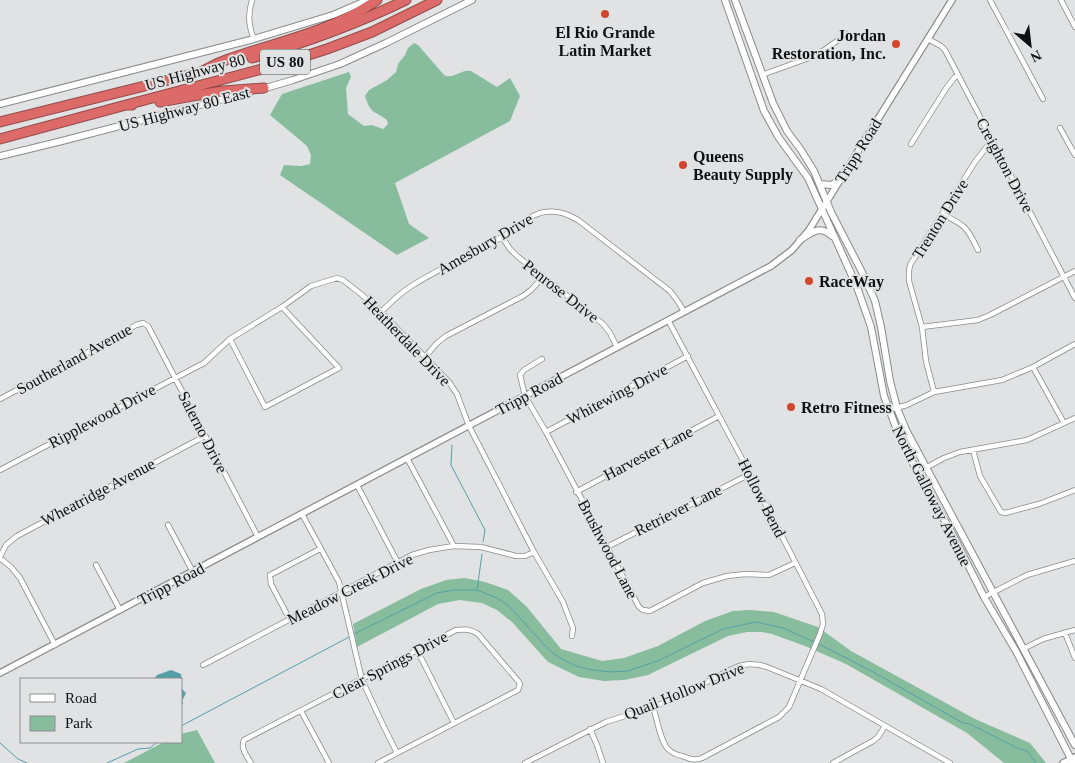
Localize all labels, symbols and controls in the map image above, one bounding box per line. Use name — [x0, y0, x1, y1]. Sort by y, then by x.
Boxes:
marker: El Rio Grande Latin Market — [599, 8, 611, 20]
north arrow — [1005, 20, 1055, 70]
place label: El Rio Grande Latin Market — [555, 24, 655, 59]
place label: Jordan Restoration, Inc. — [772, 27, 886, 62]
marker: Jordan Restoration, Inc. — [890, 38, 902, 50]
text: N — [1028, 47, 1044, 65]
street label: US Highway 80 — [143, 50, 247, 95]
road number: US 80 — [260, 50, 310, 74]
street label: US Highway 80 East — [117, 83, 252, 136]
street label: Creighton Drive — [972, 115, 1037, 216]
street label: Tripp Road — [832, 116, 885, 187]
place label: Queens Beauty Supply — [693, 148, 793, 184]
marker: Queens Beauty Supply — [677, 159, 689, 171]
street label: Trenton Drive — [909, 176, 971, 262]
street label: Amesbury Drive — [434, 210, 536, 279]
street label: Penrose Drive — [520, 256, 602, 326]
place label: RaceWay — [819, 273, 884, 291]
marker: RaceWay — [803, 275, 815, 287]
street label: Heatherdale Drive — [360, 293, 454, 389]
street label: Southerland Avenue — [13, 320, 135, 398]
street label: Whitewing Drive — [564, 360, 671, 429]
street label: Tripp Road — [493, 369, 566, 419]
street label: Ripplewood Drive — [46, 381, 159, 452]
street label: Salerno Drive — [175, 388, 231, 476]
place label: Retro Fitness — [801, 399, 892, 416]
marker: Retro Fitness — [785, 401, 797, 413]
street label: Harvester Lane — [601, 422, 695, 484]
street label: North Galloway Avenue — [888, 423, 975, 569]
street label: Wheatridge Avenue — [38, 455, 158, 530]
street label: Hollow Bend — [735, 456, 789, 540]
street label: Retriever Lane — [632, 481, 724, 539]
street label: Brushwood Lane — [575, 497, 641, 601]
street label: Meadow Creek Drive — [284, 550, 416, 628]
street label: Tripp Road — [135, 559, 208, 609]
street label: Clear Springs Drive — [330, 627, 451, 703]
street label: Quail Hollow Drive — [621, 659, 747, 723]
legend — [20, 678, 182, 743]
text: Road — [65, 690, 97, 706]
text: Park — [65, 715, 93, 731]

